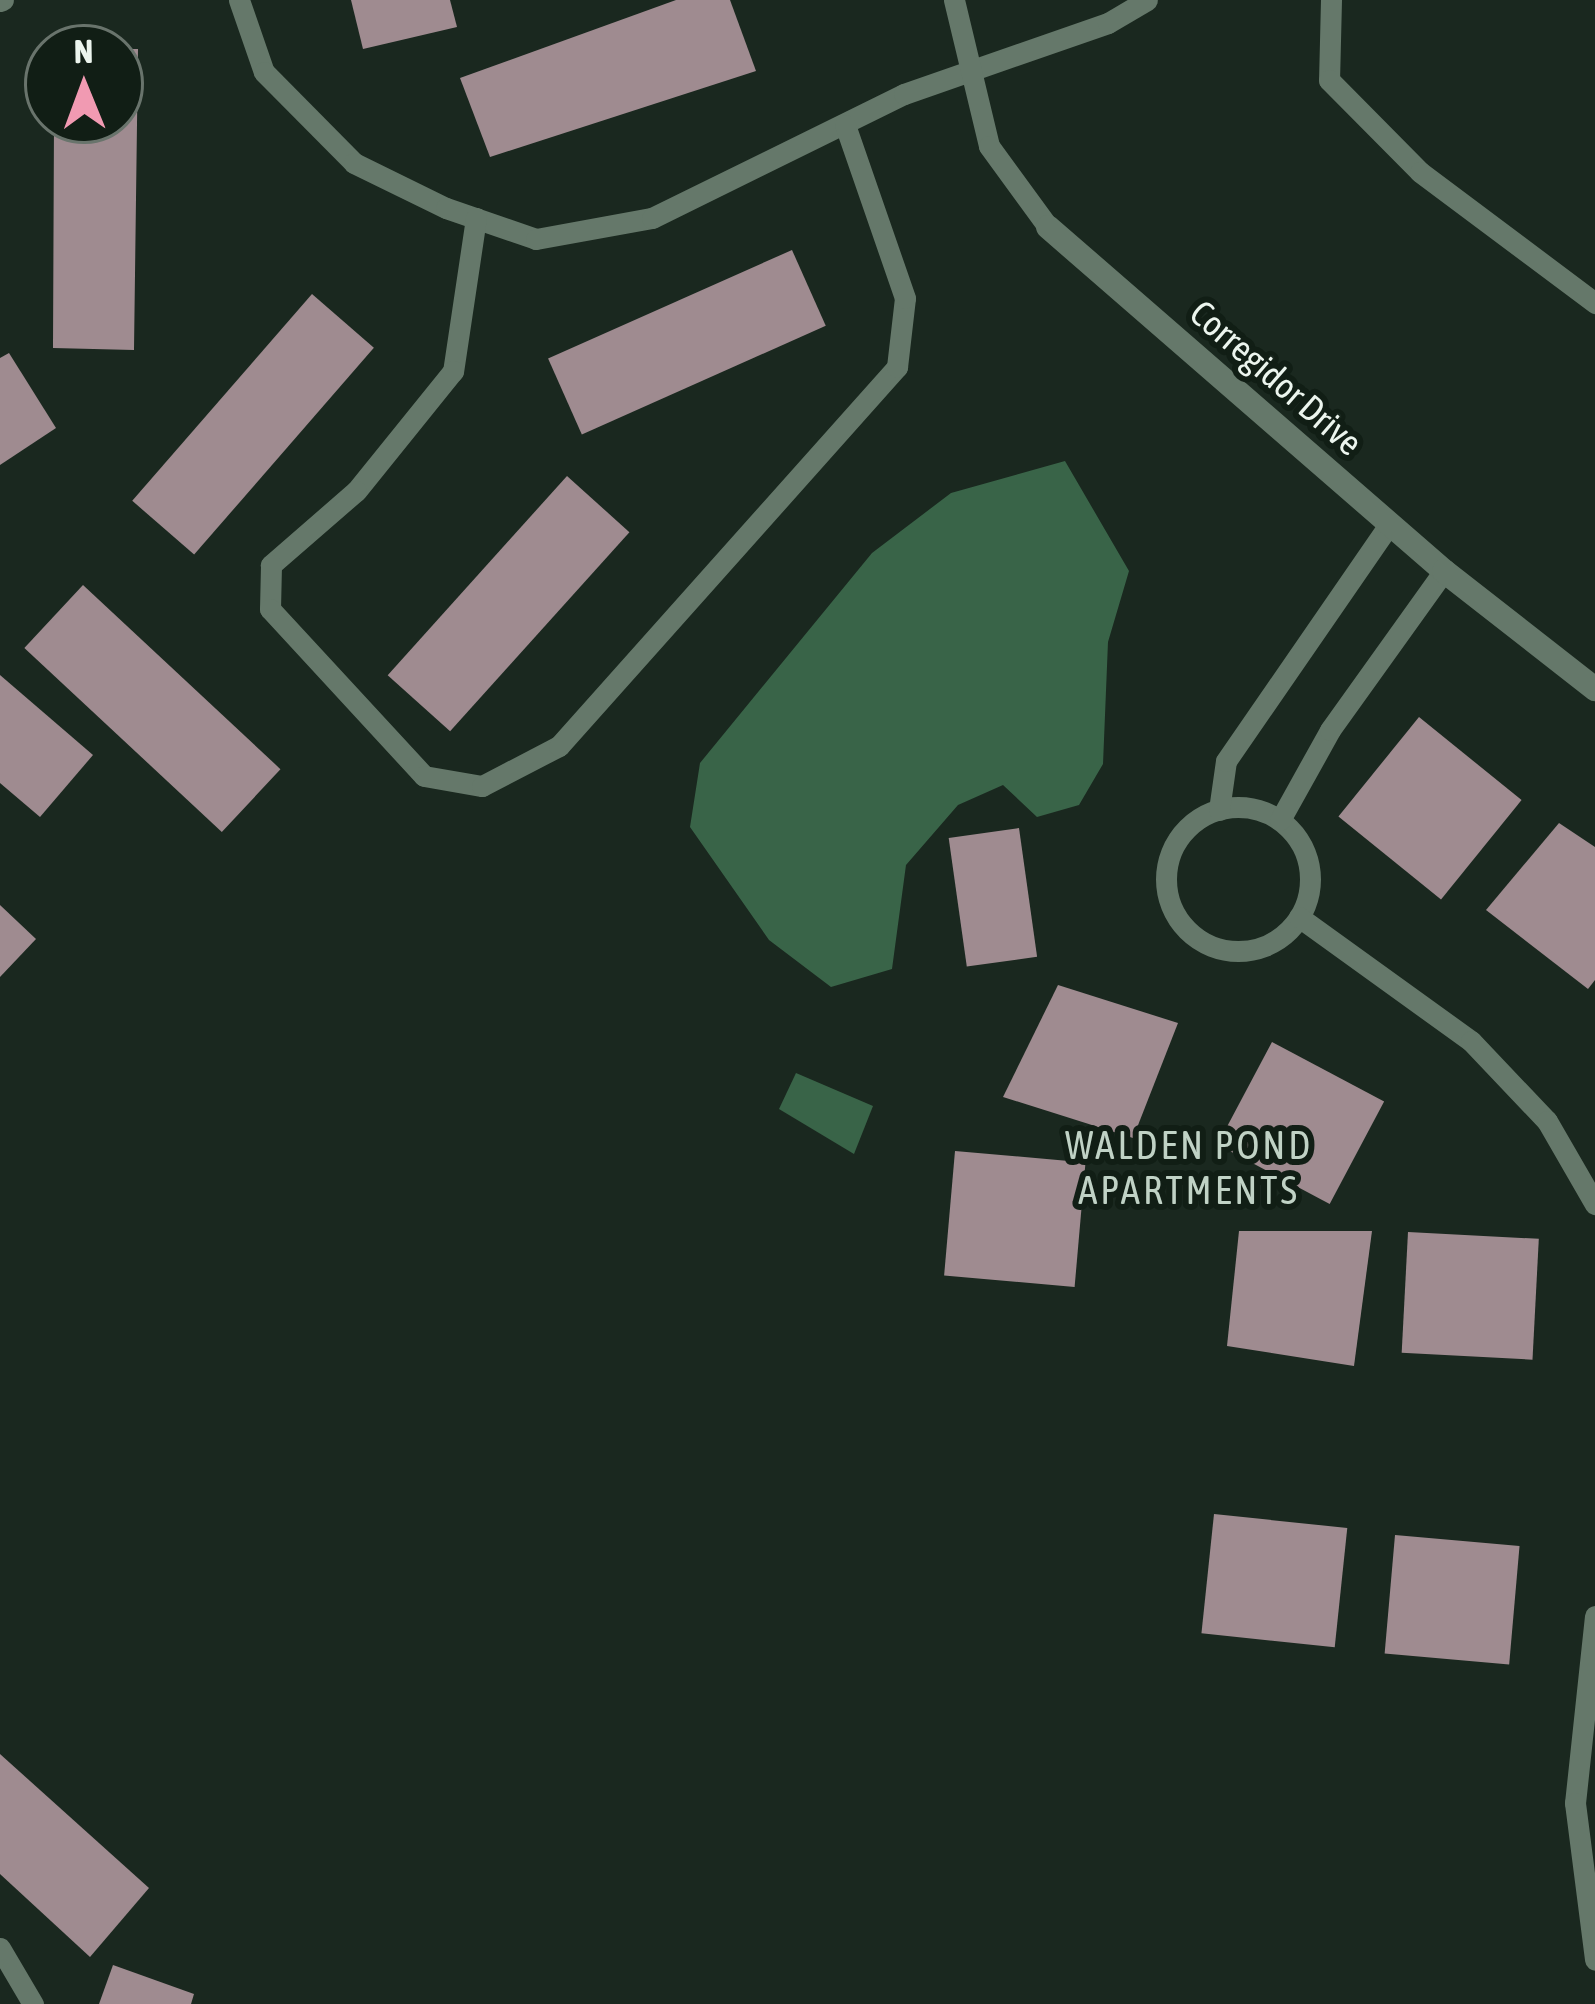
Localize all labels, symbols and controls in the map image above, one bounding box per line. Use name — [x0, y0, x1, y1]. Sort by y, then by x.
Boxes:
north arrow — [24, 24, 144, 144]
text: N — [73, 32, 93, 70]
street label: Corregidor Drive — [1181, 292, 1371, 464]
district label: WALDEN POND APARTMENTS — [1065, 1123, 1313, 1214]

